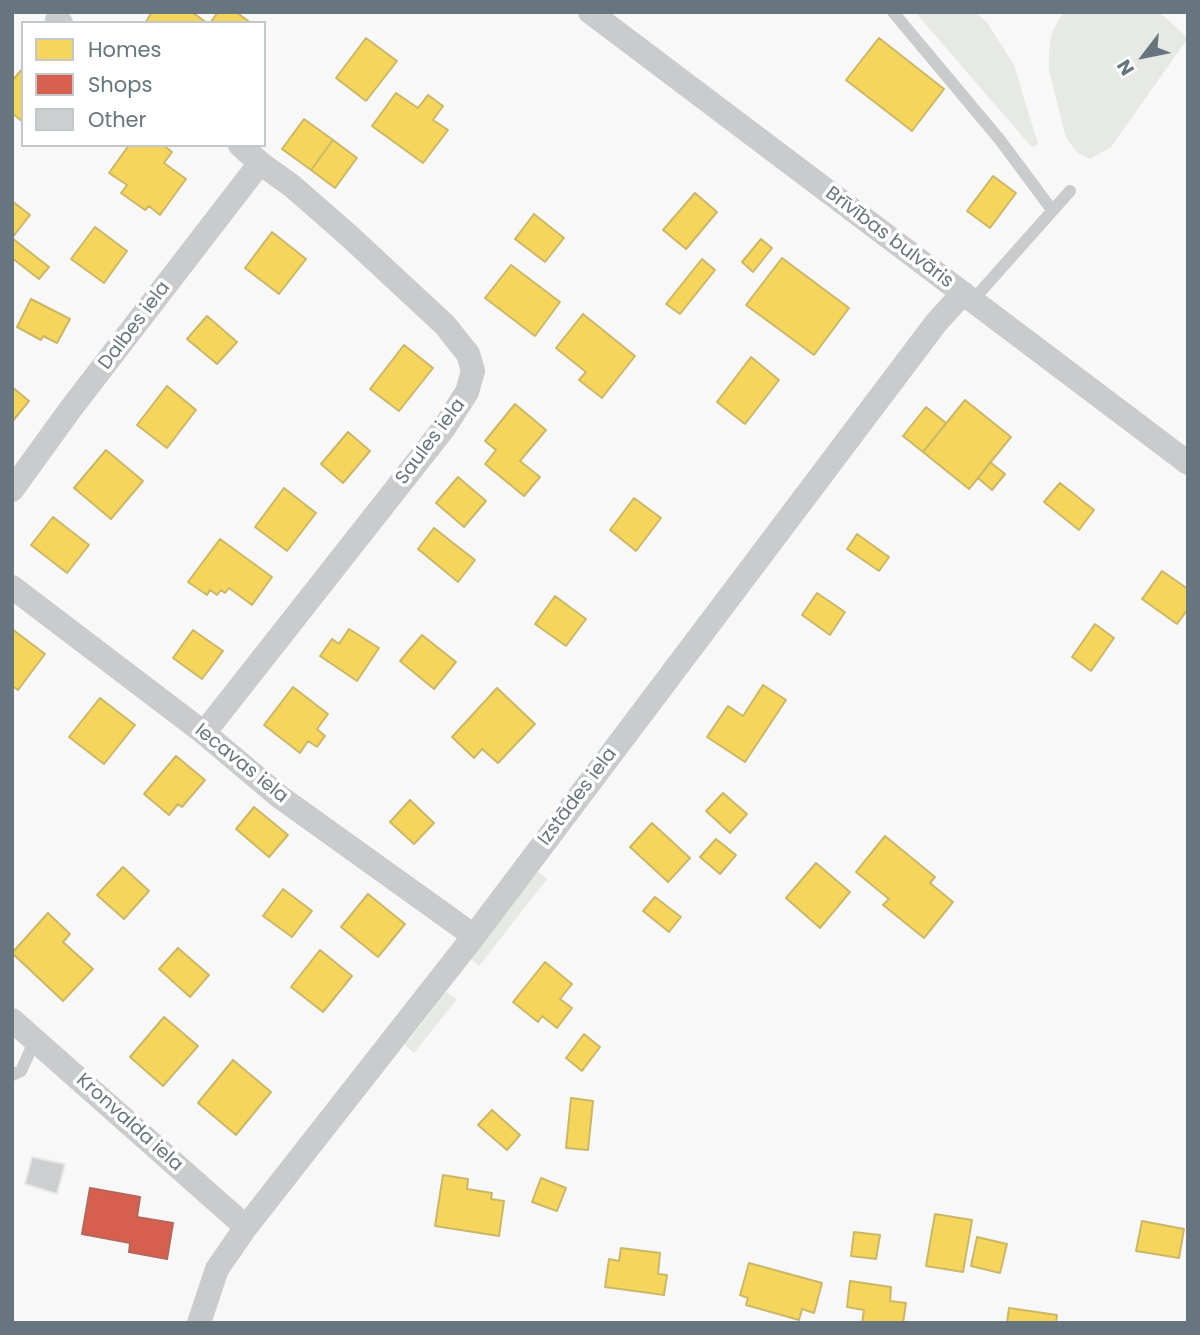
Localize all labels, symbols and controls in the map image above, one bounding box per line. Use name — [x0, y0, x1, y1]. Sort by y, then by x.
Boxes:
legend — [21, 21, 266, 147]
north arrow — [1109, 21, 1179, 91]
text: Homes — [88, 35, 162, 64]
text: N — [1111, 54, 1141, 81]
text: Shops — [88, 70, 152, 99]
text: Other — [88, 105, 146, 134]
street label: Brīvības bulvāris — [821, 182, 957, 294]
street label: Dalbes iela — [94, 277, 176, 375]
street label: Saules iela — [391, 395, 471, 489]
street label: Iecavas iela — [190, 719, 292, 809]
street label: Izstādes iela — [534, 744, 622, 850]
street label: Kronvalda iela — [71, 1069, 187, 1177]

